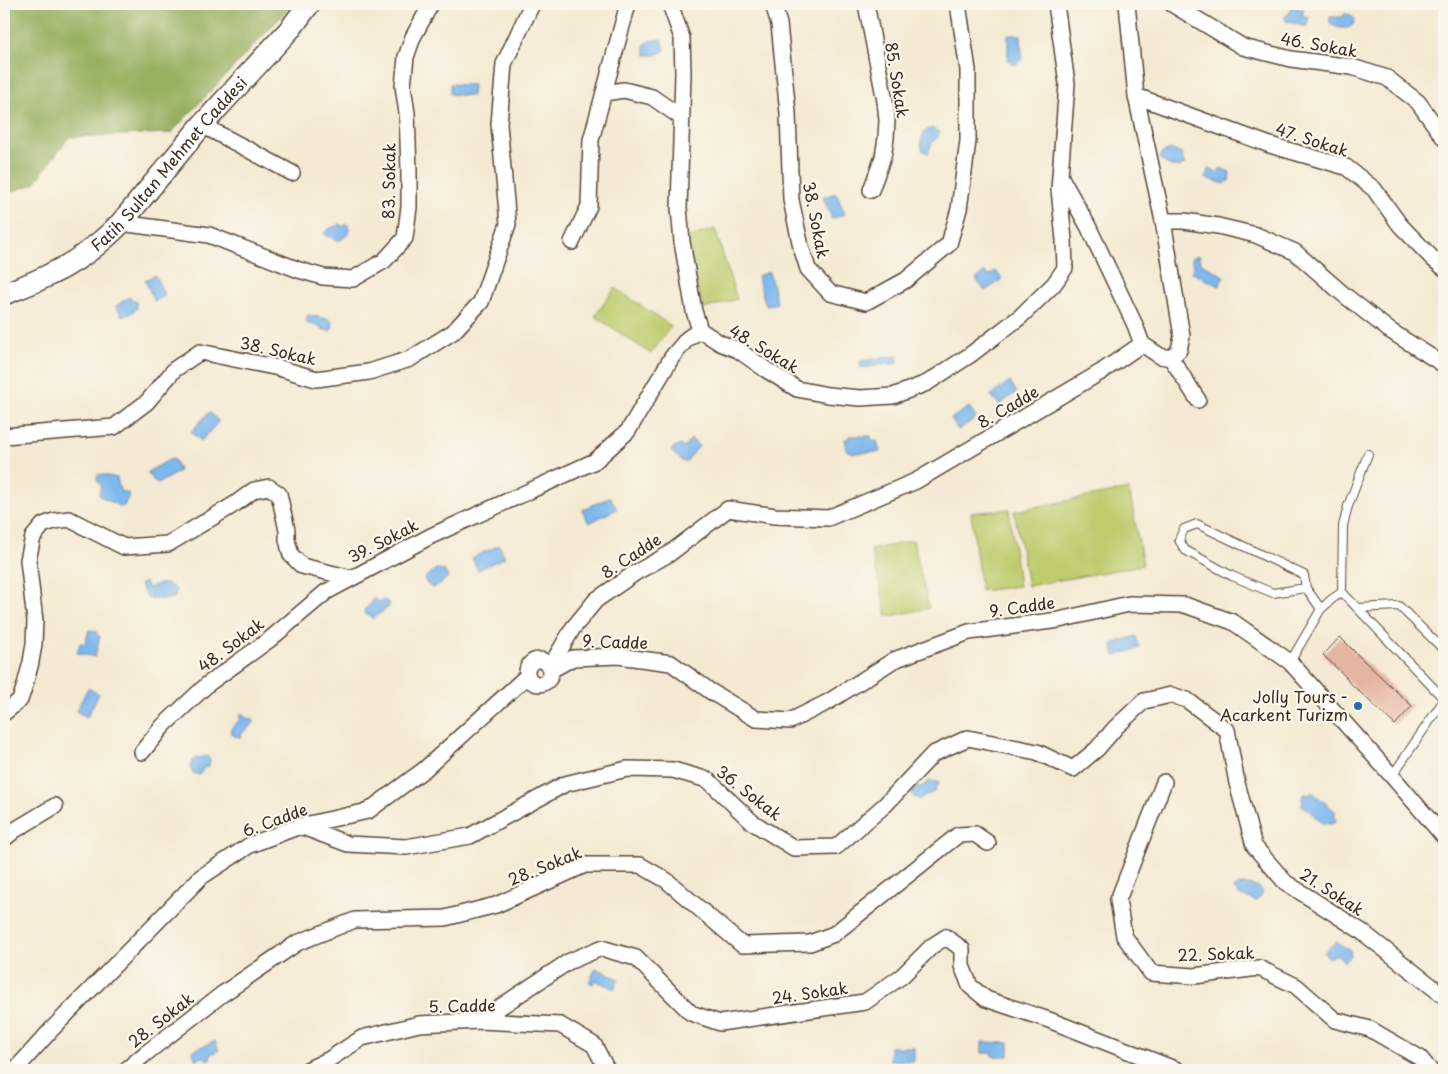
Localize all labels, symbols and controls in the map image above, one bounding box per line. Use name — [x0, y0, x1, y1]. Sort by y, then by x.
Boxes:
street label: 46. Sokak — [1279, 25, 1360, 63]
street label: 85. Sokak — [880, 40, 916, 119]
street label: Fatih Sultan Mehmet Caddesi — [85, 71, 252, 256]
street label: 47. Sokak — [1273, 116, 1352, 162]
street label: 83. Sokak — [375, 143, 401, 219]
street label: 38. Sokak — [798, 179, 836, 260]
street label: 48. Sokak — [725, 318, 804, 378]
street label: 38. Sokak — [238, 330, 319, 370]
street label: 8. Cadde — [972, 379, 1043, 433]
street label: 39. Sokak — [343, 512, 422, 568]
street label: 8. Cadde — [596, 527, 665, 584]
street label: 9. Cadde — [988, 590, 1056, 622]
street label: 48. Sokak — [192, 611, 269, 677]
street label: 9. Cadde — [582, 628, 648, 654]
place label: Jolly Tours - Acarkent Turizm — [1220, 684, 1348, 726]
marker: Jolly Tours - Acarkent Turizm — [1352, 700, 1364, 712]
street label: 36. Sokak — [712, 759, 788, 826]
street label: 6. Cadde — [239, 796, 311, 842]
street label: 28. Sokak — [504, 839, 585, 891]
street label: 21. Sokak — [1296, 861, 1369, 921]
street label: 22. Sokak — [1177, 940, 1255, 966]
street label: 24. Sokak — [770, 975, 849, 1009]
street label: 28. Sokak — [122, 986, 198, 1053]
street label: 5. Cadde — [428, 992, 496, 1018]

